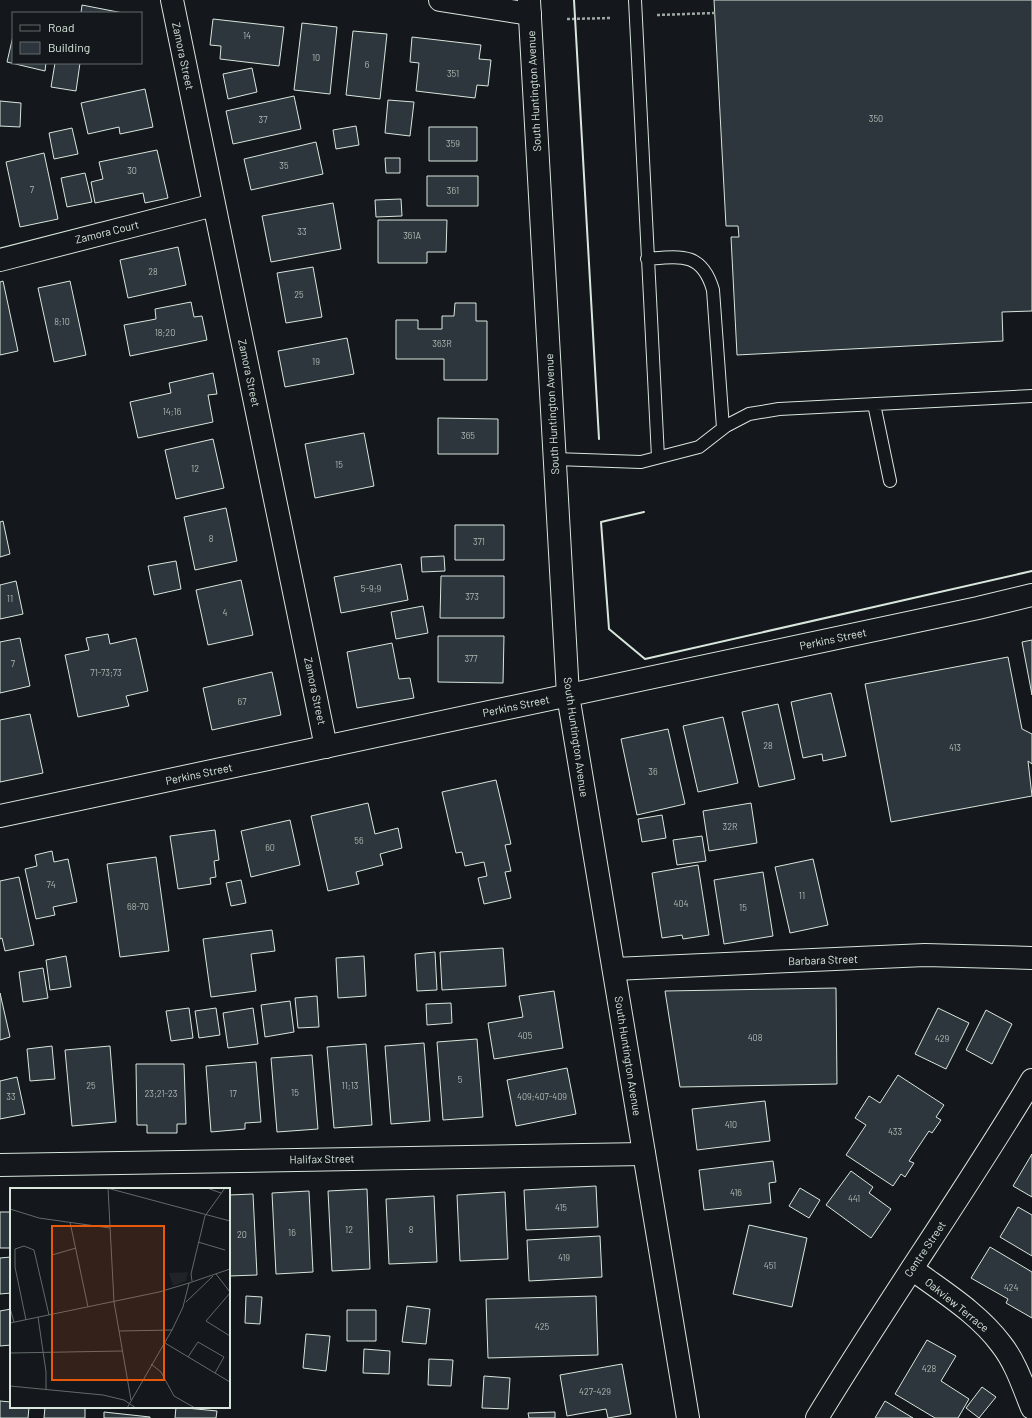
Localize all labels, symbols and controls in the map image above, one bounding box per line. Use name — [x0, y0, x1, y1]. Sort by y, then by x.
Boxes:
legend — [12, 12, 142, 64]
text: Road — [48, 20, 75, 34]
street label: Zamora Street — [170, 21, 197, 91]
house number: 14 — [243, 30, 251, 41]
street label: South Huntington Avenue — [524, 30, 543, 152]
text: Building — [48, 40, 90, 54]
house number: 10 — [312, 52, 320, 63]
house number: 6 — [365, 59, 370, 70]
house number: 351 — [447, 68, 459, 79]
house number: 350 — [869, 113, 883, 124]
house number: 37 — [259, 114, 268, 125]
house number: 359 — [446, 138, 460, 149]
house number: 35 — [279, 160, 289, 171]
house number: 30 — [127, 165, 137, 176]
house number: 7 — [30, 184, 35, 195]
house number: 361 — [447, 185, 459, 196]
street label: Zamora Court — [74, 217, 140, 246]
house number: 33 — [297, 226, 307, 237]
house number: 361A — [403, 230, 421, 241]
house number: 28 — [148, 266, 158, 277]
house number: 25 — [294, 289, 304, 300]
house number: 8;10 — [54, 316, 70, 327]
house number: 18;20 — [155, 327, 175, 338]
street label: Zamora Street — [236, 338, 263, 408]
house number: 363R — [432, 338, 452, 349]
street label: South Huntington Avenue — [542, 353, 561, 475]
house number: 19 — [312, 356, 320, 367]
house number: 14;16 — [163, 406, 182, 417]
house number: 365 — [461, 430, 475, 441]
house number: 15 — [335, 459, 343, 470]
house number: 12 — [191, 463, 199, 474]
house number: 8 — [209, 533, 214, 544]
house number: 371 — [473, 536, 485, 547]
house number: 5-9;9 — [361, 583, 381, 594]
house number: 373 — [465, 591, 479, 602]
house number: 11 — [7, 593, 13, 604]
house number: 4 — [223, 607, 228, 618]
street label: Perkins Street — [798, 625, 867, 652]
house number: 377 — [464, 653, 478, 664]
street label: Zamora Street — [302, 656, 329, 726]
house number: 7 — [11, 658, 16, 669]
house number: 71-73;73 — [90, 667, 122, 678]
street label: South Huntington Avenue — [562, 676, 591, 798]
street label: Perkins Street — [481, 692, 550, 719]
house number: 67 — [238, 696, 247, 707]
house number: 28 — [763, 740, 773, 751]
house number: 413 — [949, 742, 961, 753]
street label: Perkins Street — [164, 760, 233, 787]
house number: 36 — [648, 766, 658, 777]
house number: 32R — [723, 821, 738, 832]
house number: 56 — [354, 835, 364, 846]
house number: 60 — [265, 842, 275, 853]
house number: 74 — [46, 879, 56, 890]
house number: 11 — [799, 890, 805, 901]
house number: 404 — [673, 898, 689, 909]
house number: 68-70 — [127, 901, 149, 912]
house number: 15 — [739, 902, 747, 913]
street label: Barbara Street — [788, 952, 858, 967]
street label: South Huntington Avenue — [613, 995, 644, 1117]
house number: 405 — [518, 1030, 533, 1041]
house number: 408 — [748, 1032, 763, 1043]
house number: 429 — [935, 1033, 950, 1044]
house number: 5 — [458, 1074, 463, 1085]
house number: 25 — [86, 1080, 96, 1091]
house number: 11;13 — [342, 1080, 359, 1091]
house number: 15 — [291, 1087, 299, 1098]
house number: 23;21-23 — [144, 1088, 178, 1099]
house number: 17 — [229, 1088, 237, 1099]
house number: 33 — [6, 1091, 16, 1102]
house number: 409;407-409 — [517, 1091, 567, 1102]
house number: 410 — [725, 1119, 737, 1130]
house number: 433 — [888, 1126, 902, 1137]
street label: Halifax Street — [289, 1151, 355, 1166]
house number: 416 — [730, 1187, 742, 1198]
inset map — [10, 1188, 230, 1408]
house number: 441 — [848, 1193, 860, 1204]
house number: 415 — [555, 1202, 567, 1213]
street label: Centre Street — [901, 1218, 948, 1279]
house number: 12 — [345, 1224, 353, 1235]
house number: 8 — [409, 1224, 414, 1235]
house number: 16 — [288, 1227, 296, 1238]
house number: 20 — [237, 1229, 247, 1240]
house number: 419 — [558, 1252, 570, 1263]
house number: 451 — [764, 1260, 776, 1271]
street label: Oakview Terrace — [923, 1275, 992, 1334]
house number: 424 — [1004, 1282, 1018, 1293]
house number: 425 — [535, 1321, 550, 1332]
house number: 428 — [922, 1363, 937, 1374]
house number: 427-429 — [579, 1386, 611, 1397]

